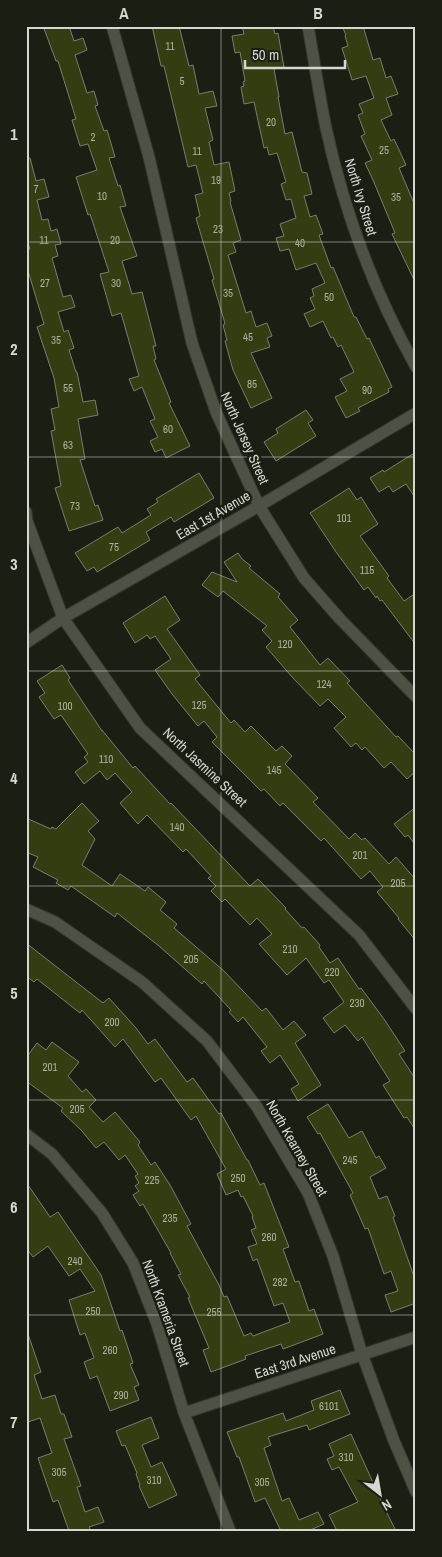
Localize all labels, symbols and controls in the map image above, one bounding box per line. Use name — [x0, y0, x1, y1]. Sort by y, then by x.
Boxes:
text: A — [119, 2, 129, 24]
text: B — [313, 2, 323, 24]
scale bar — [245, 38, 344, 70]
house number: 11 — [165, 39, 175, 53]
text: 50 m — [252, 44, 279, 65]
house number: 5 — [179, 74, 185, 88]
house number: 20 — [266, 115, 276, 129]
text: 1 — [10, 123, 18, 145]
house number: 2 — [90, 130, 96, 144]
house number: 25 — [379, 143, 389, 157]
house number: 11 — [192, 144, 202, 158]
street label: North Ivy Street — [341, 156, 381, 238]
house number: 19 — [211, 173, 221, 187]
house number: 7 — [33, 182, 39, 196]
house number: 10 — [97, 189, 107, 203]
house number: 35 — [391, 190, 401, 204]
house number: 23 — [213, 222, 223, 236]
house number: 11 — [39, 233, 49, 247]
house number: 20 — [110, 233, 120, 247]
house number: 40 — [295, 236, 305, 250]
house number: 27 — [40, 276, 50, 290]
house number: 30 — [111, 276, 121, 290]
house number: 35 — [223, 286, 233, 300]
house number: 50 — [324, 290, 334, 304]
house number: 45 — [243, 330, 253, 344]
house number: 35 — [51, 333, 61, 347]
text: 2 — [10, 338, 18, 360]
house number: 85 — [247, 377, 257, 391]
house number: 55 — [63, 381, 73, 395]
house number: 90 — [362, 383, 372, 397]
street label: North Jersey Street — [217, 389, 273, 487]
house number: 60 — [163, 422, 173, 436]
house number: 63 — [63, 438, 73, 452]
street label: East 1st Avenue — [173, 487, 253, 543]
house number: 73 — [70, 499, 80, 513]
house number: 101 — [336, 511, 352, 525]
house number: 75 — [109, 540, 119, 554]
text: 3 — [10, 553, 18, 575]
house number: 115 — [360, 563, 374, 577]
house number: 120 — [277, 637, 293, 651]
house number: 124 — [316, 677, 332, 691]
house number: 125 — [191, 698, 207, 712]
house number: 100 — [57, 699, 73, 713]
street label: North Jasmine Street — [159, 723, 251, 811]
house number: 110 — [99, 752, 113, 766]
house number: 145 — [266, 763, 282, 777]
text: 4 — [10, 767, 18, 789]
house number: 140 — [169, 820, 185, 834]
house number: 201 — [352, 848, 368, 862]
house number: 205 — [390, 876, 406, 890]
house number: 210 — [282, 942, 298, 956]
house number: 205 — [183, 952, 199, 966]
house number: 220 — [324, 965, 340, 979]
text: 5 — [10, 982, 18, 1004]
house number: 230 — [349, 996, 365, 1010]
house number: 200 — [104, 1015, 120, 1029]
house number: 201 — [42, 1060, 58, 1074]
street label: North Kearney Street — [262, 1097, 332, 1199]
house number: 205 — [69, 1102, 85, 1116]
house number: 245 — [342, 1153, 358, 1167]
house number: 250 — [230, 1171, 246, 1185]
house number: 225 — [144, 1173, 160, 1187]
text: 6 — [10, 1196, 18, 1218]
house number: 235 — [162, 1211, 178, 1225]
house number: 260 — [261, 1230, 277, 1244]
house number: 240 — [67, 1254, 83, 1268]
street label: North Krameria Street — [138, 1257, 194, 1369]
house number: 282 — [272, 1275, 288, 1289]
house number: 250 — [85, 1304, 101, 1318]
house number: 255 — [206, 1305, 222, 1319]
street label: East 3rd Avenue — [252, 1339, 338, 1383]
house number: 260 — [102, 1343, 118, 1357]
house number: 290 — [113, 1388, 129, 1402]
house number: 6101 — [319, 1399, 339, 1413]
text: 7 — [10, 1411, 18, 1433]
house number: 310 — [338, 1450, 354, 1464]
house number: 305 — [51, 1465, 67, 1479]
north arrow — [354, 1470, 404, 1520]
house number: 310 — [146, 1473, 162, 1487]
house number: 305 — [254, 1475, 270, 1489]
text: N — [379, 1495, 395, 1515]

